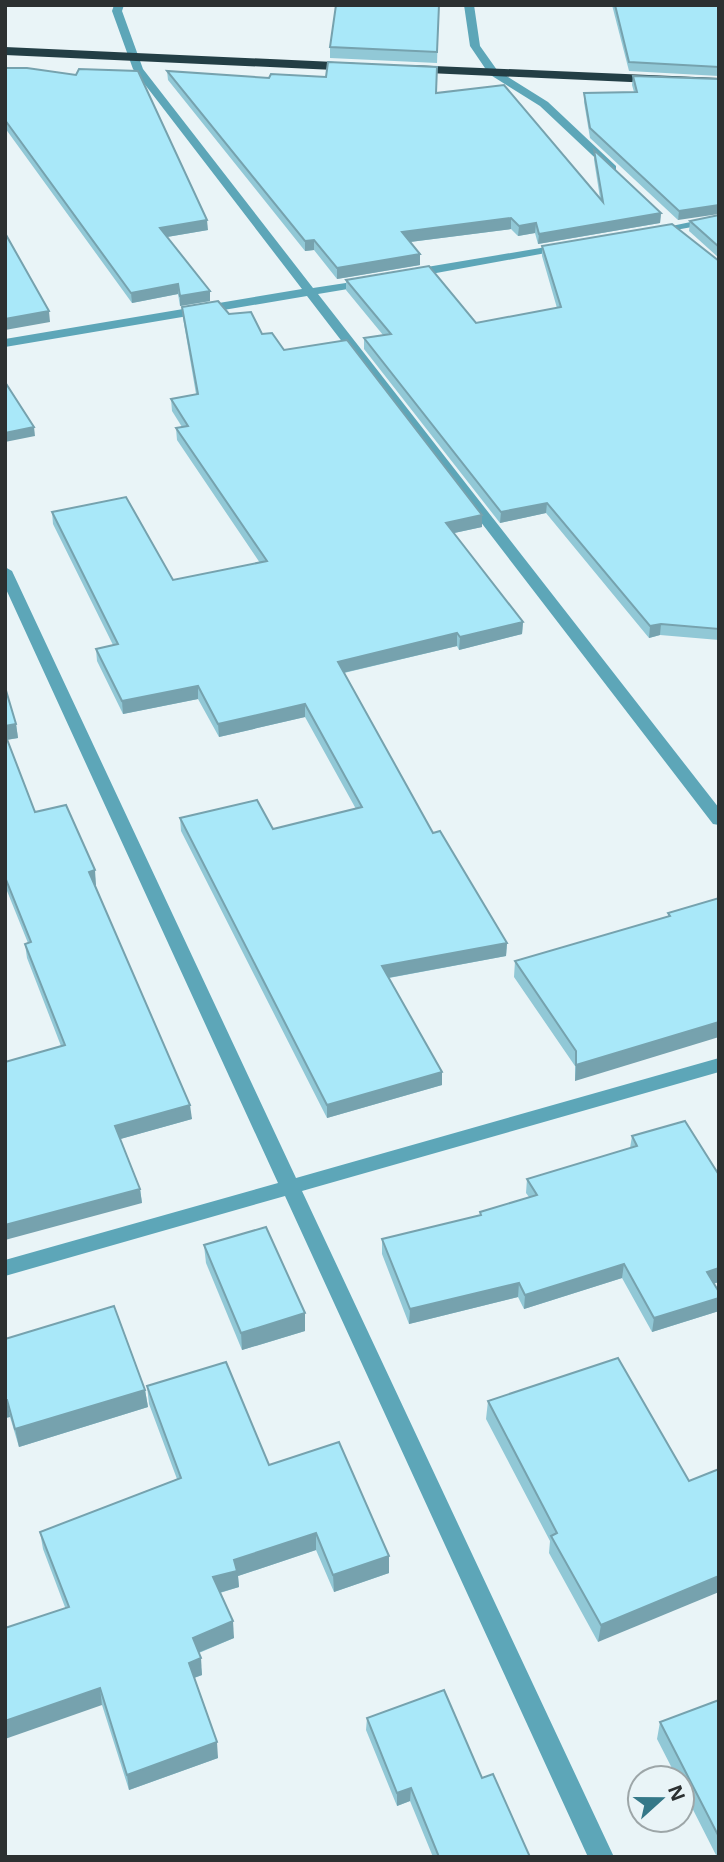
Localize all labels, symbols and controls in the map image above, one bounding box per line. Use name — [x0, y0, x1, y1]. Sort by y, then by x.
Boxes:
north arrow — [626, 1764, 696, 1834]
text: N — [662, 1781, 692, 1805]

